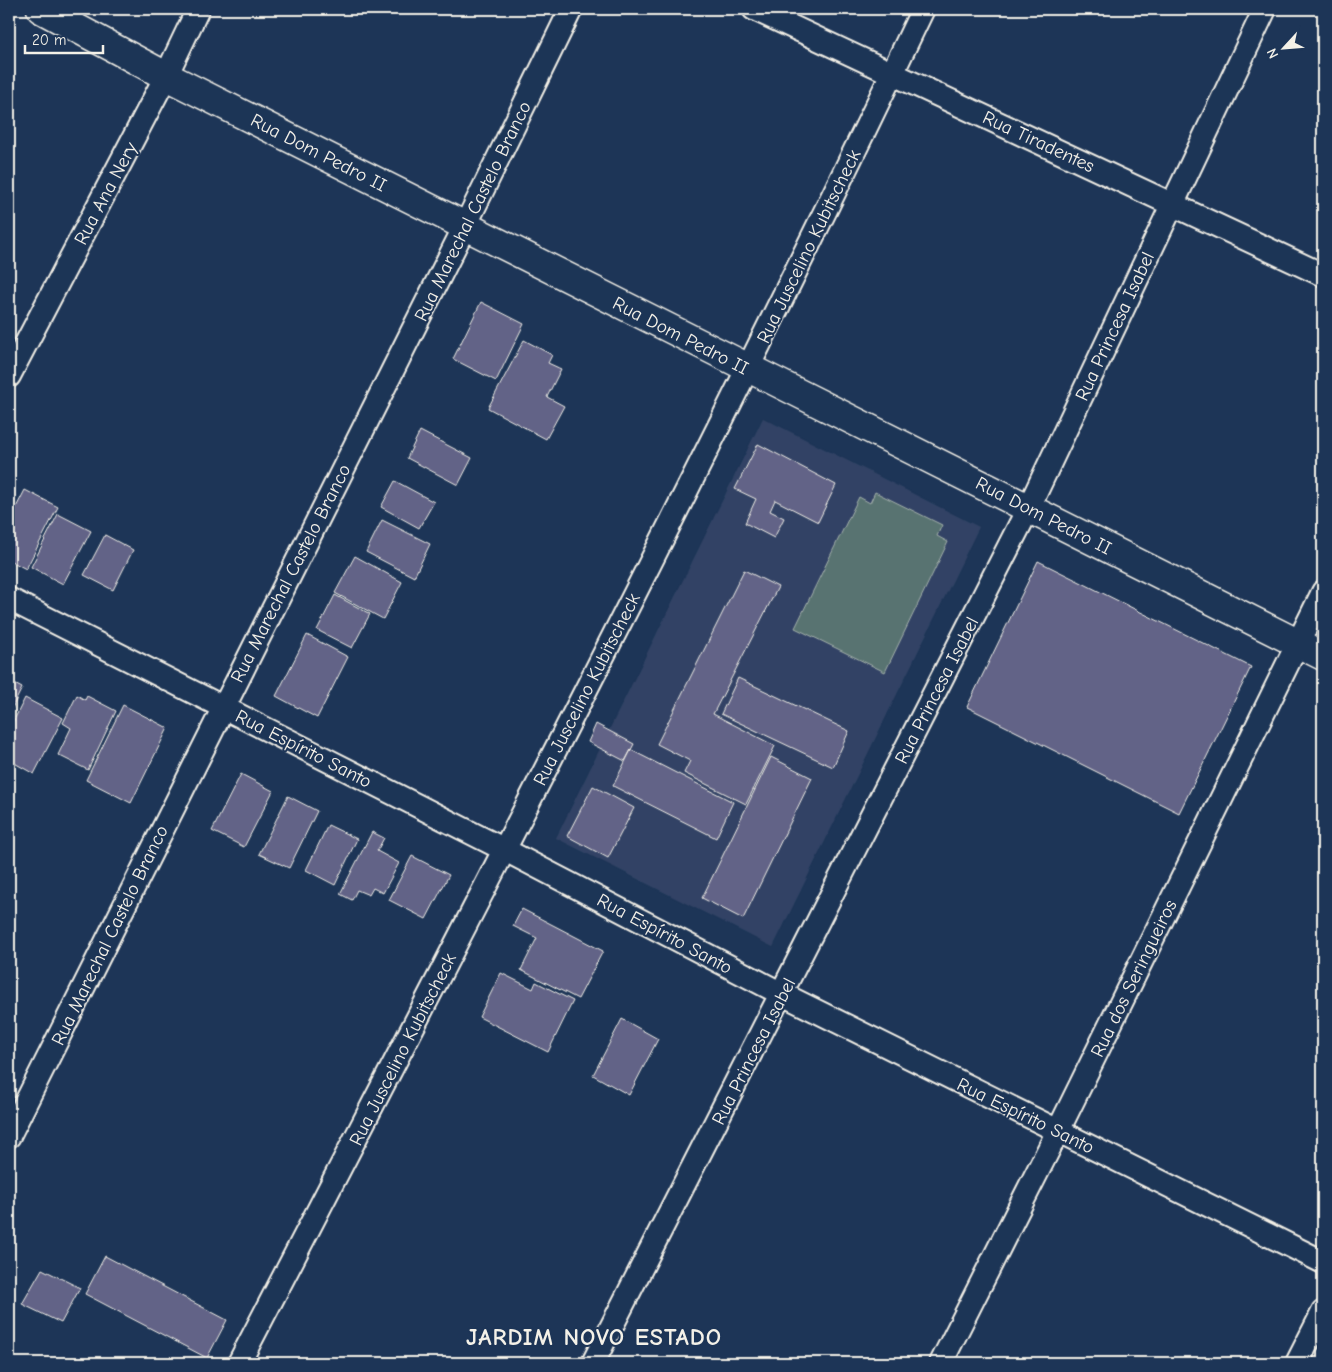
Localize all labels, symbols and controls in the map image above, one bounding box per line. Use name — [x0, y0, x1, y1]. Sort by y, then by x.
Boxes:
scale bar — [25, 22, 102, 54]
north arrow — [1260, 22, 1310, 72]
text: 20 m — [32, 31, 66, 49]
text: N — [1263, 46, 1282, 61]
street label: Rua Marechal Castelo Branco — [410, 98, 536, 325]
street label: Rua Tiradentes — [979, 106, 1098, 177]
street label: Rua Dom Pedro II — [247, 109, 390, 197]
street label: Rua Ana Nery — [70, 138, 142, 248]
street label: Rua Juscelino Kubitscheck — [752, 145, 866, 347]
street label: Rua Princesa Isabel — [1071, 248, 1159, 404]
street label: Rua Dom Pedro II — [609, 292, 752, 380]
street label: Rua Marechal Castelo Branco — [226, 461, 356, 686]
street label: Rua Dom Pedro II — [972, 472, 1115, 560]
street label: Rua Juscelino Kubitscheck — [529, 589, 645, 789]
street label: Rua Princesa Isabel — [890, 613, 983, 768]
street label: Rua Espírito Santo — [232, 705, 375, 793]
street label: Rua Marechal Castelo Branco — [47, 822, 173, 1049]
street label: Rua Espírito Santo — [593, 889, 736, 979]
street label: Rua dos Seringueiros — [1086, 896, 1182, 1061]
street label: Rua Juscelino Kubitscheck — [345, 949, 461, 1149]
street label: Rua Princesa Isabel — [707, 974, 800, 1129]
street label: Rua Espírito Santo — [953, 1073, 1098, 1159]
district label: JARDIM NOVO ESTADO — [466, 1323, 722, 1351]

